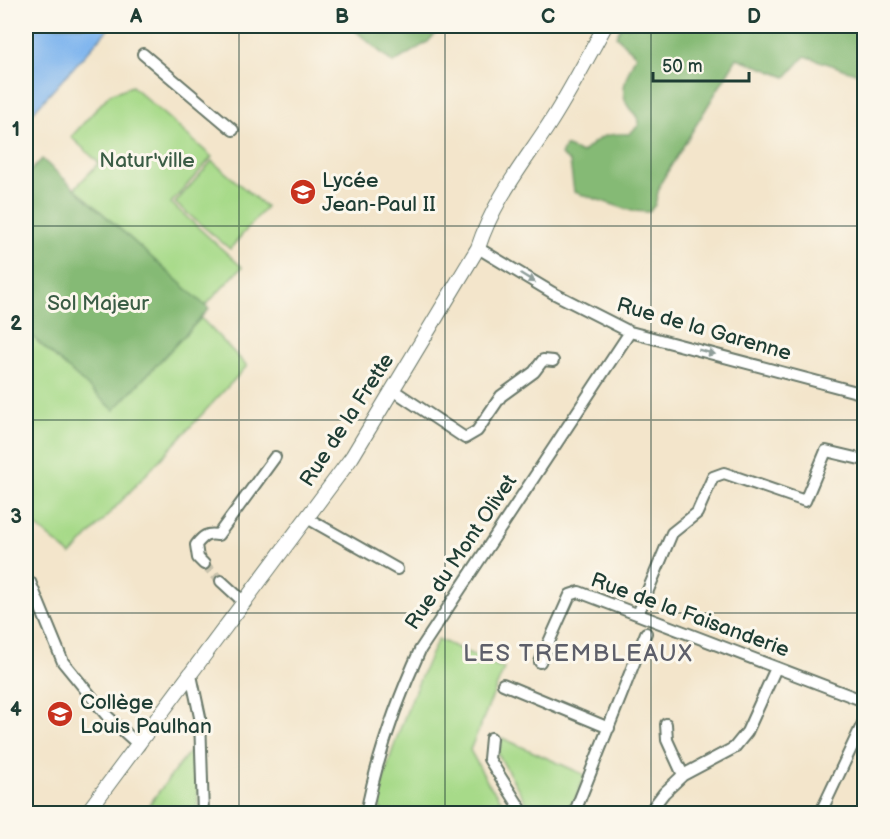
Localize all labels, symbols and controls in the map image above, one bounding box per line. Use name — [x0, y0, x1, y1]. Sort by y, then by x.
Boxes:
text: A — [129, 5, 143, 29]
text: B — [335, 5, 349, 29]
text: C — [541, 5, 555, 29]
text: D — [747, 5, 761, 29]
scale bar — [653, 45, 749, 83]
text: 50 m — [662, 56, 703, 77]
text: 1 — [12, 118, 20, 142]
park label: Natur'ville — [99, 148, 195, 173]
place label: Lycée Jean-Paul II — [322, 168, 436, 217]
school or university icon: Lycée Jean-Paul II — [288, 177, 318, 207]
one-way arrow — [520, 272, 536, 283]
park label: Sol Majeur — [47, 291, 149, 316]
street label: Rue de la Garenne — [614, 292, 794, 366]
text: 2 — [10, 312, 22, 336]
one-way arrow — [698, 348, 716, 357]
street label: Rue de la Frette — [295, 349, 399, 491]
street label: Rue du Mont Olivet — [400, 469, 522, 634]
text: 3 — [10, 505, 22, 529]
street label: Rue de la Faisanderie — [587, 567, 793, 663]
district label: LES TREMBLEAUX — [463, 639, 693, 668]
place label: Collège Louis Paulhan — [80, 690, 212, 739]
text: 4 — [10, 698, 22, 722]
school or university icon: Collège Louis Paulhan — [45, 699, 75, 729]

